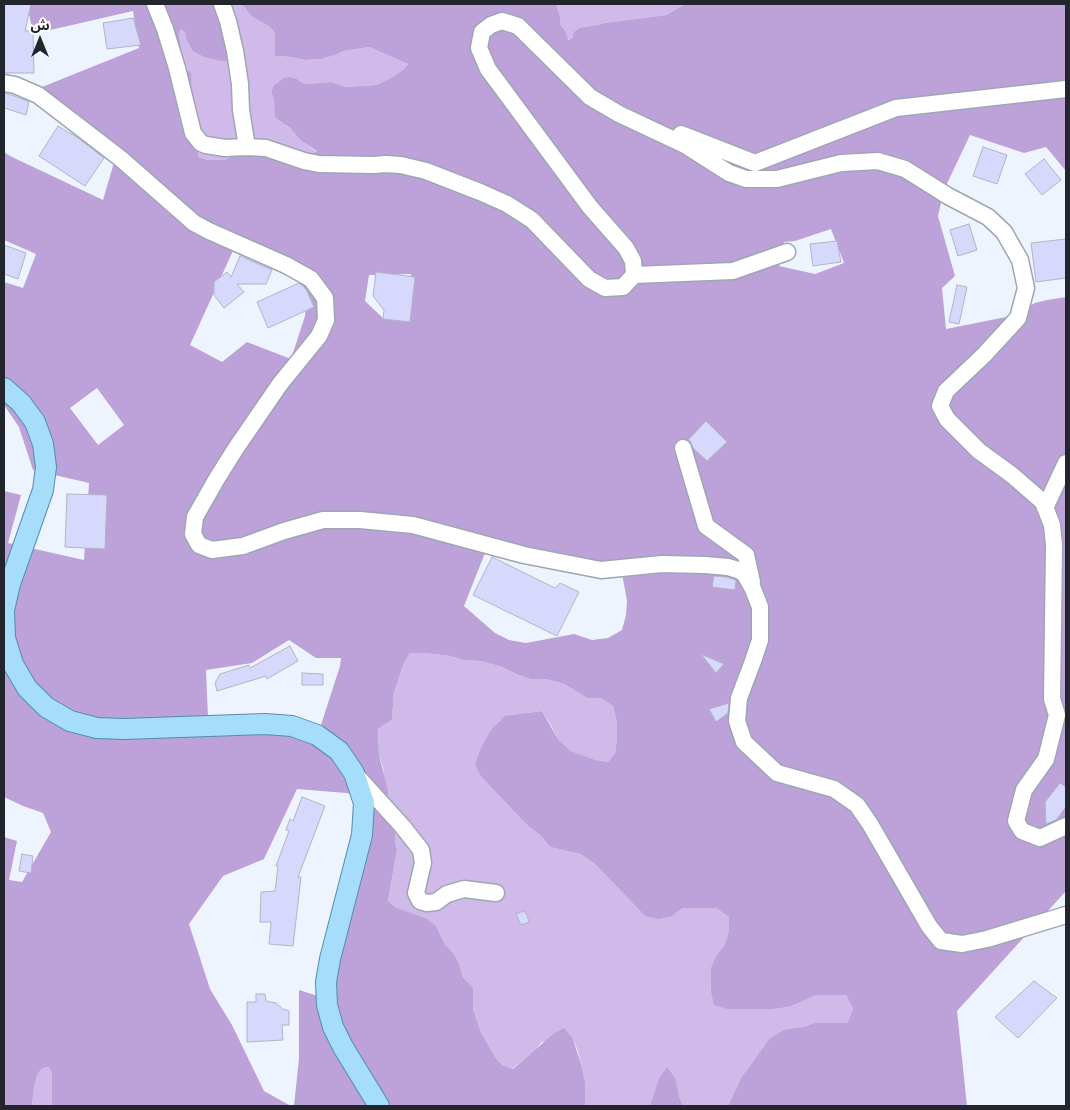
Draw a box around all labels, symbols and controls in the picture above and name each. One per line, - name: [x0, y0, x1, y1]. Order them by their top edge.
- north arrow: [15, 15, 65, 65]
- text: ش: [30, 16, 50, 34]

